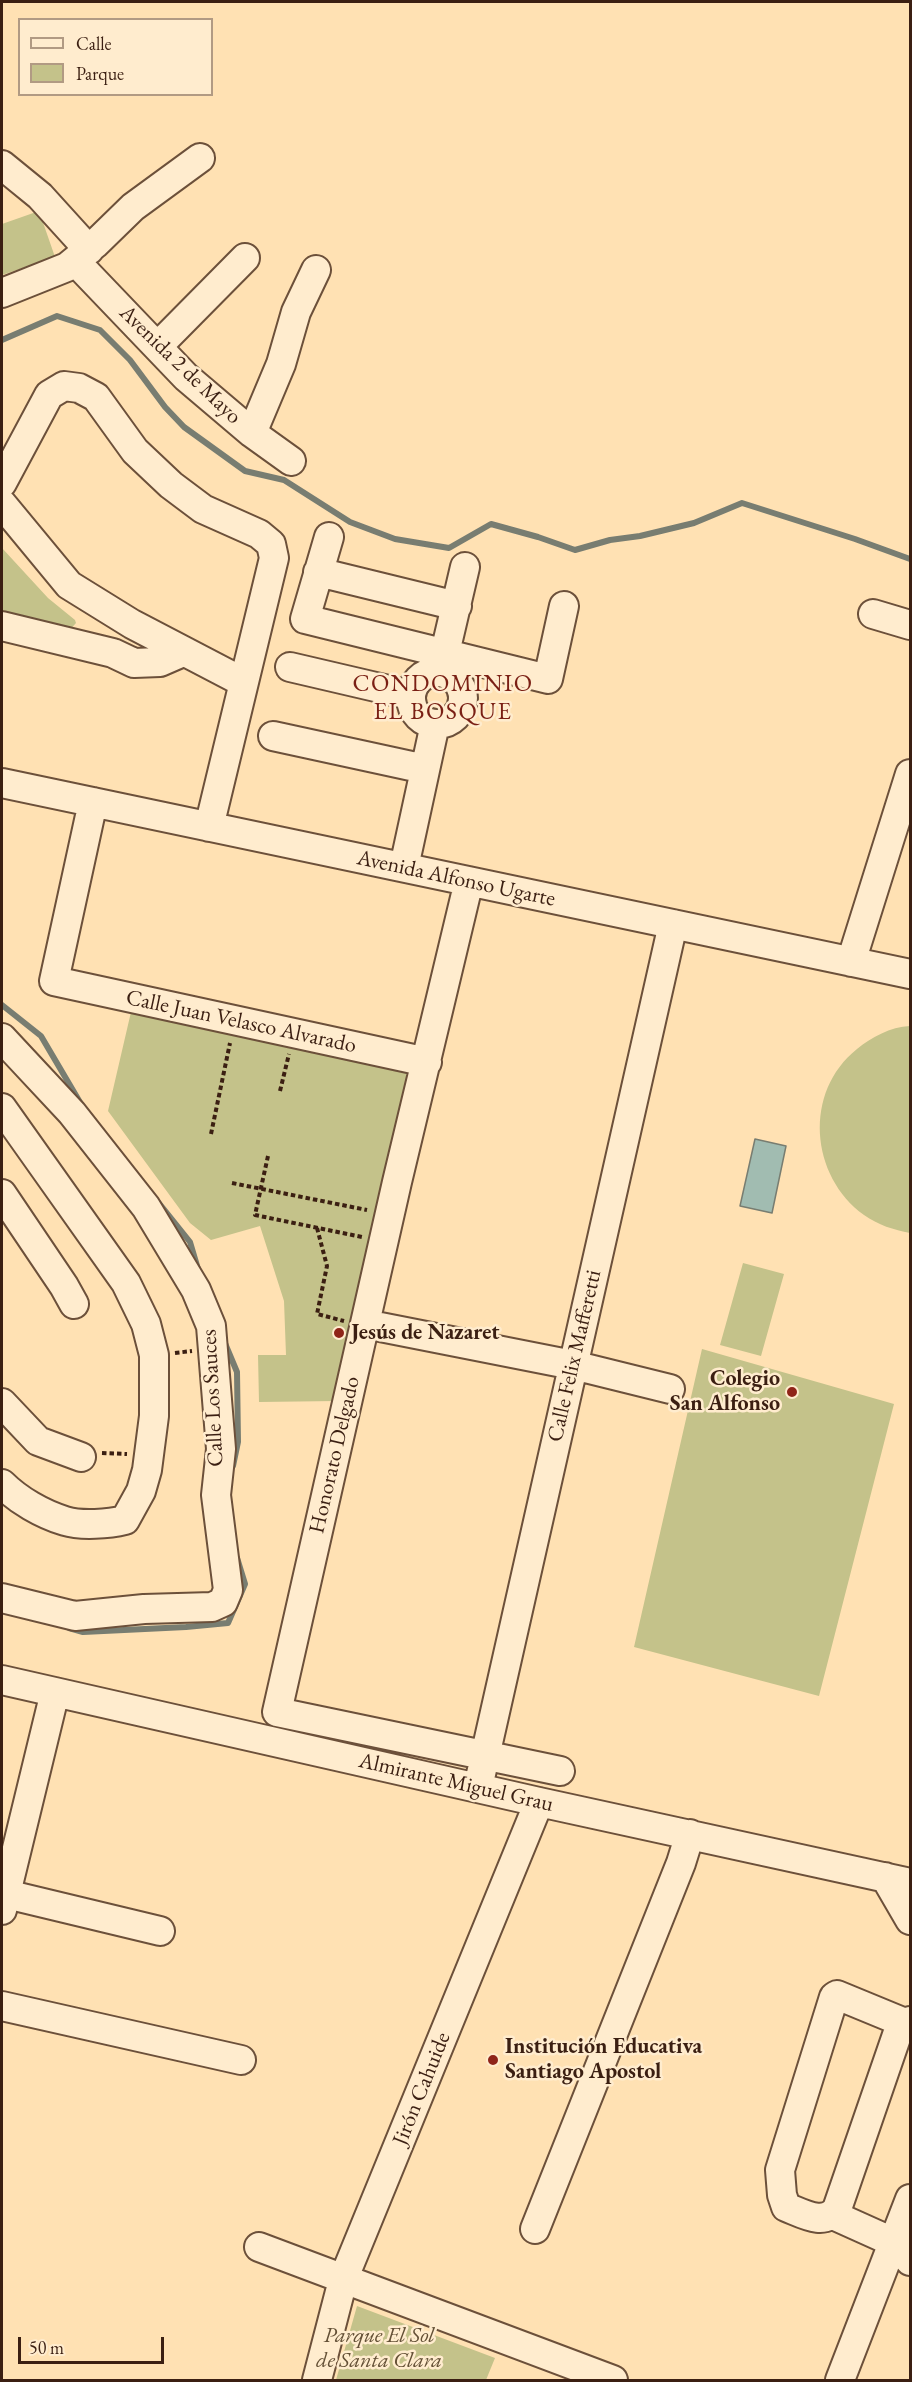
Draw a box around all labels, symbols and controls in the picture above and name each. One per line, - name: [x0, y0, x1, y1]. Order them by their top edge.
- legend: [18, 18, 213, 96]
- text: Calle: [76, 32, 112, 55]
- text: Parque: [76, 62, 124, 85]
- street label: Avenida 2 de Mayo: [113, 300, 247, 430]
- district label: CONDOMINIO EL BOSQUE: [352, 670, 534, 726]
- street label: Avenida Alfonso Ugarte: [354, 845, 558, 913]
- street label: Calle Juan Velasco Alvarado: [123, 985, 359, 1059]
- street label: Calle Felix Mafferetti: [542, 1267, 608, 1445]
- place label: Jesús de Nazaret: [351, 1320, 500, 1346]
- marker: Jesús de Nazaret: [332, 1326, 346, 1340]
- street label: Calle Los Sauces: [196, 1328, 230, 1468]
- place label: Colegio San Alfonso: [670, 1366, 780, 1418]
- street label: Honorato Delgado: [304, 1374, 366, 1536]
- marker: Colegio San Alfonso: [785, 1385, 799, 1399]
- street label: Almirante Miguel Grau: [356, 1748, 556, 1818]
- street label: Jirón Cahuide: [387, 2029, 457, 2149]
- place label: Institución Educativa Santiago Apostol: [505, 2034, 702, 2086]
- marker: Institución Educativa Santiago Apostol: [486, 2053, 500, 2067]
- park label: Parque El Sol de Santa Clara: [316, 2323, 442, 2374]
- scale bar: [21, 2325, 166, 2363]
- text: 50 m: [29, 2336, 64, 2359]

